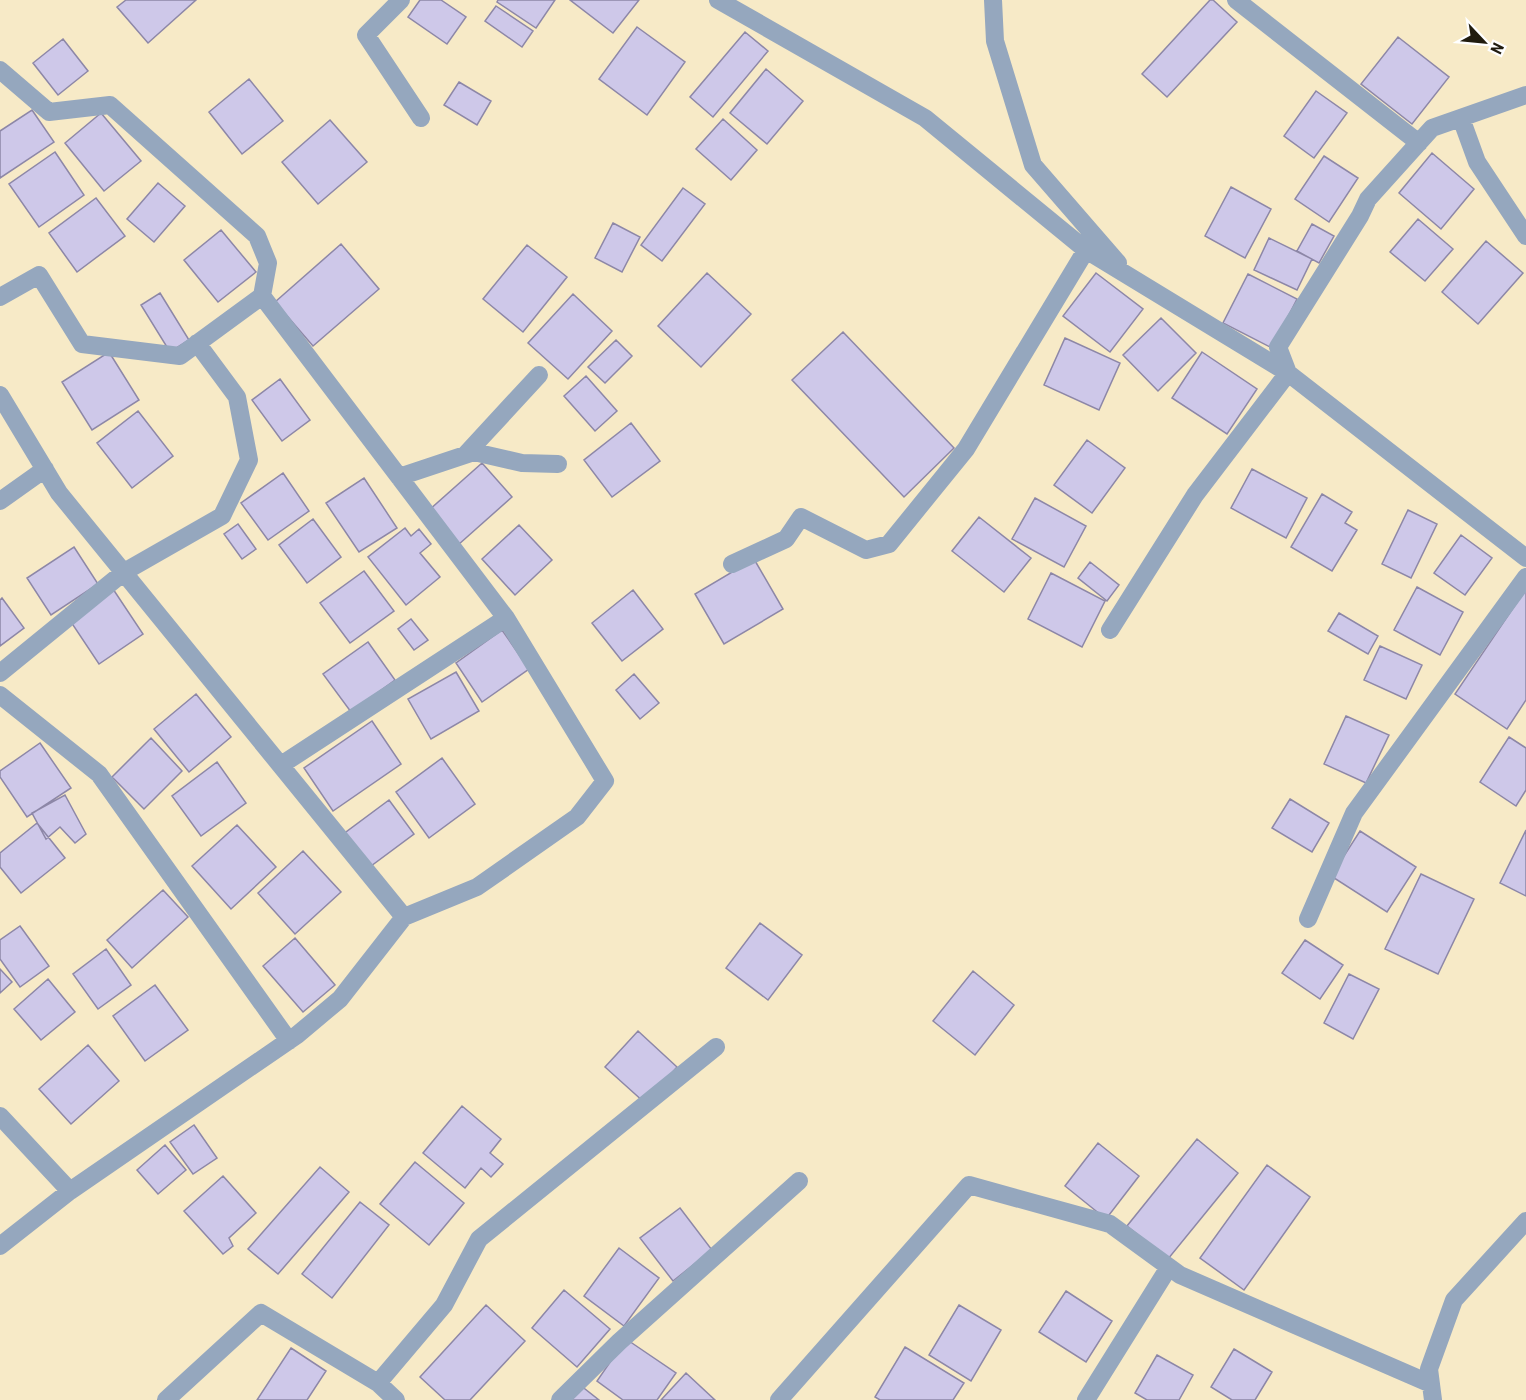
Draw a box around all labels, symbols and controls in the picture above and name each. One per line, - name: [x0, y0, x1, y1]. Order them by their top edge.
- north arrow: [1454, 12, 1514, 72]
- text: N: [1486, 40, 1508, 57]

